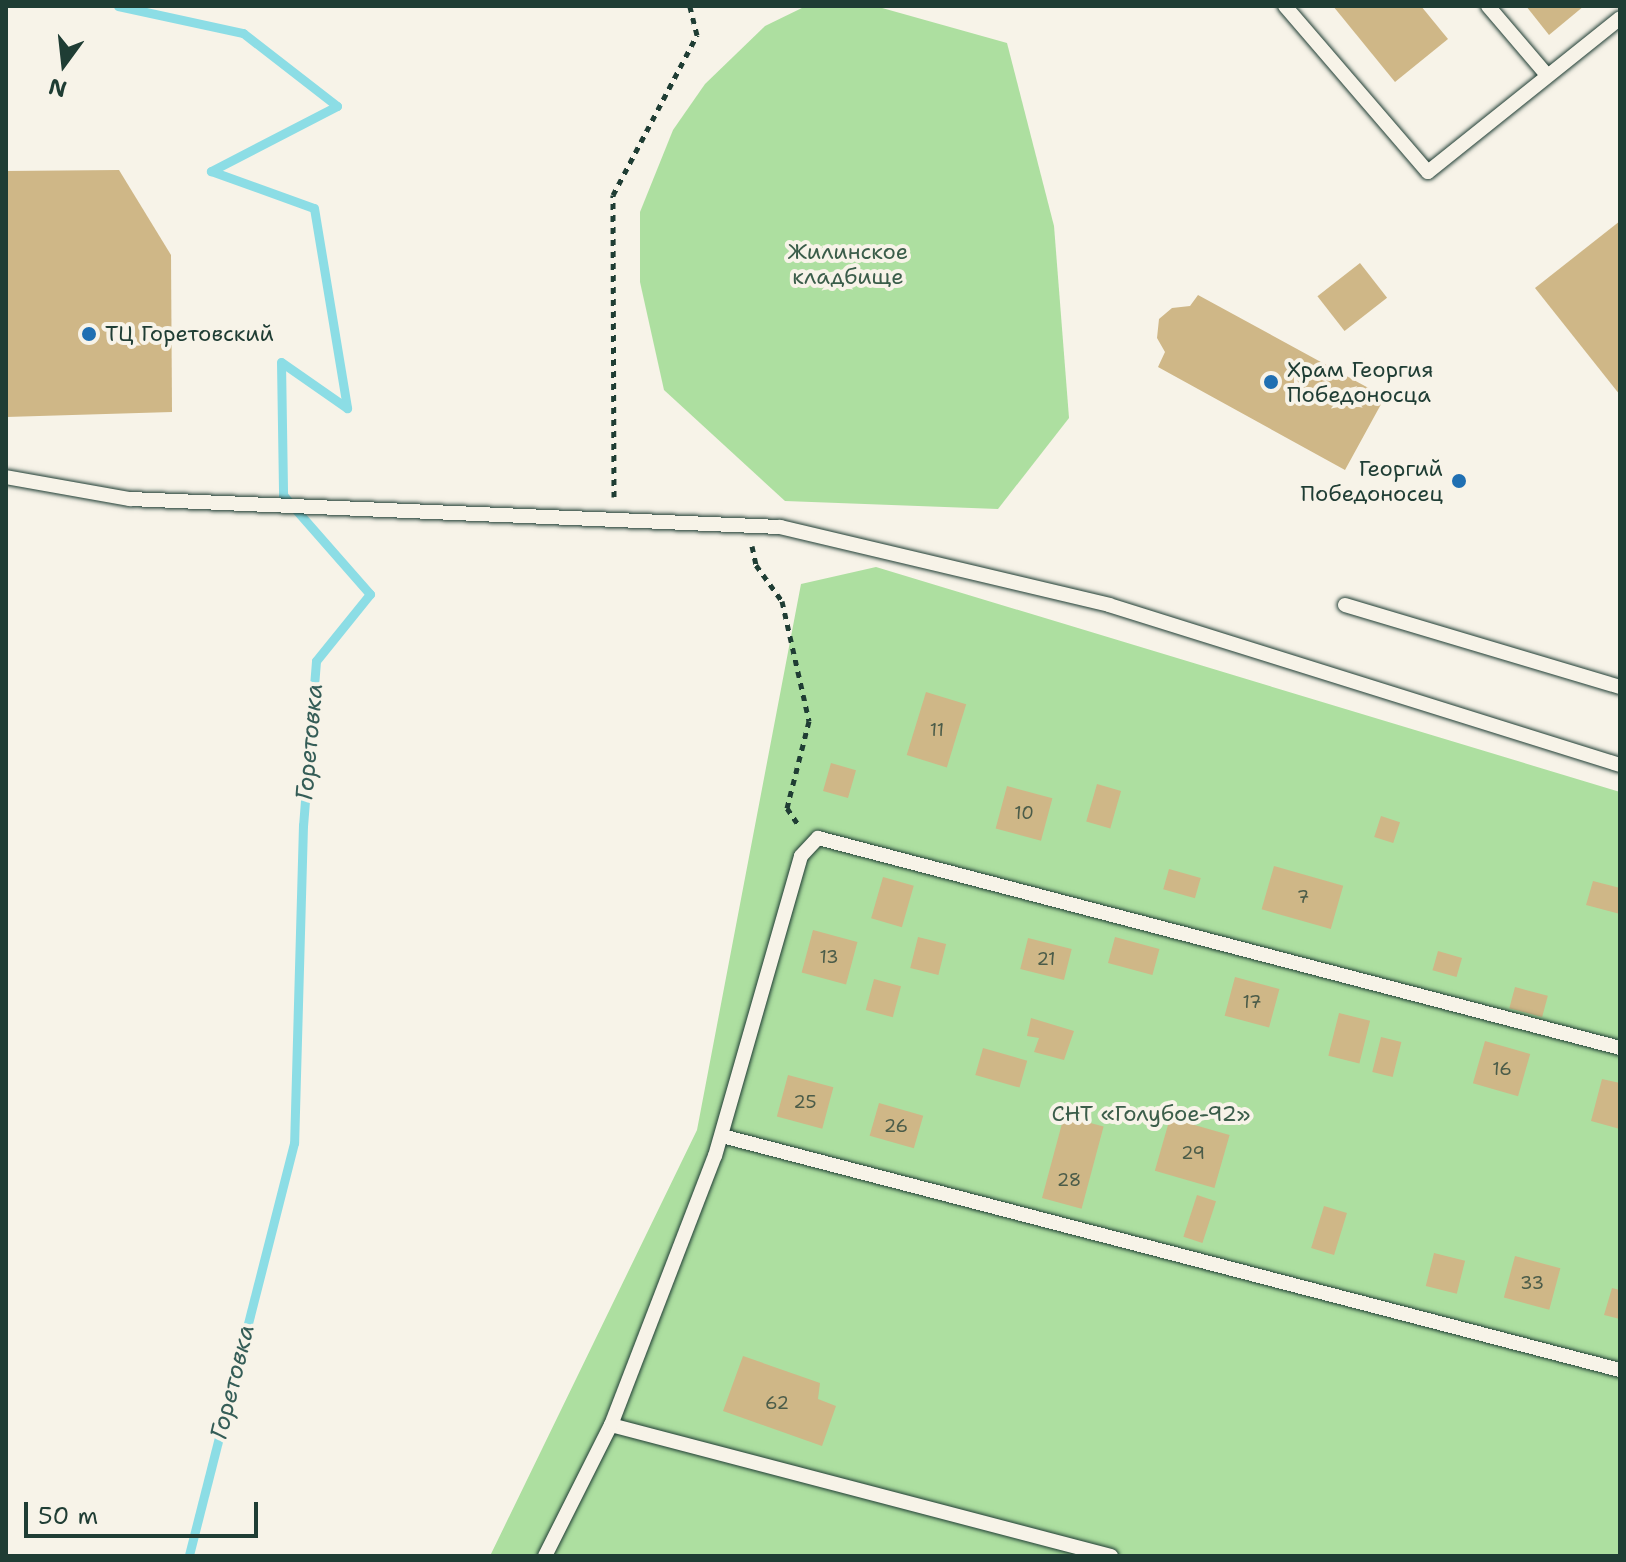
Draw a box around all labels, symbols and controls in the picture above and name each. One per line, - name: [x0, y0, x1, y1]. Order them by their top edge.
- north arrow: [24, 24, 104, 104]
- text: N: [45, 71, 70, 104]
- park label: Жилинское кладбище: [788, 238, 908, 290]
- place label: ТЦ Горетовский: [105, 321, 274, 347]
- marker: ТЦ Горетовский: [80, 325, 98, 343]
- place label: Храм Георгия Победоносца: [1287, 356, 1433, 408]
- marker: Храм Георгия Победоносца: [1262, 373, 1280, 391]
- place label: Георгий Победоносец: [1301, 455, 1443, 506]
- marker: Георгий Победоносец: [1450, 472, 1468, 490]
- water label: Горетовка: [291, 682, 329, 802]
- house number: 11: [930, 719, 944, 741]
- house number: 10: [1014, 802, 1034, 824]
- house number: 7: [1297, 886, 1309, 908]
- house number: 13: [819, 946, 839, 968]
- house number: 21: [1036, 948, 1056, 970]
- house number: 17: [1242, 991, 1262, 1013]
- house number: 16: [1492, 1058, 1512, 1080]
- house number: 25: [793, 1091, 817, 1113]
- park label: СНТ «Голубое-92»: [1052, 1101, 1250, 1127]
- house number: 26: [884, 1115, 908, 1137]
- house number: 29: [1181, 1142, 1205, 1164]
- house number: 28: [1057, 1169, 1081, 1191]
- house number: 33: [1520, 1272, 1544, 1294]
- water label: Горетовка: [205, 1322, 261, 1442]
- house number: 62: [765, 1392, 789, 1414]
- scale bar: [28, 1486, 262, 1536]
- text: 50 m: [38, 1500, 98, 1532]

